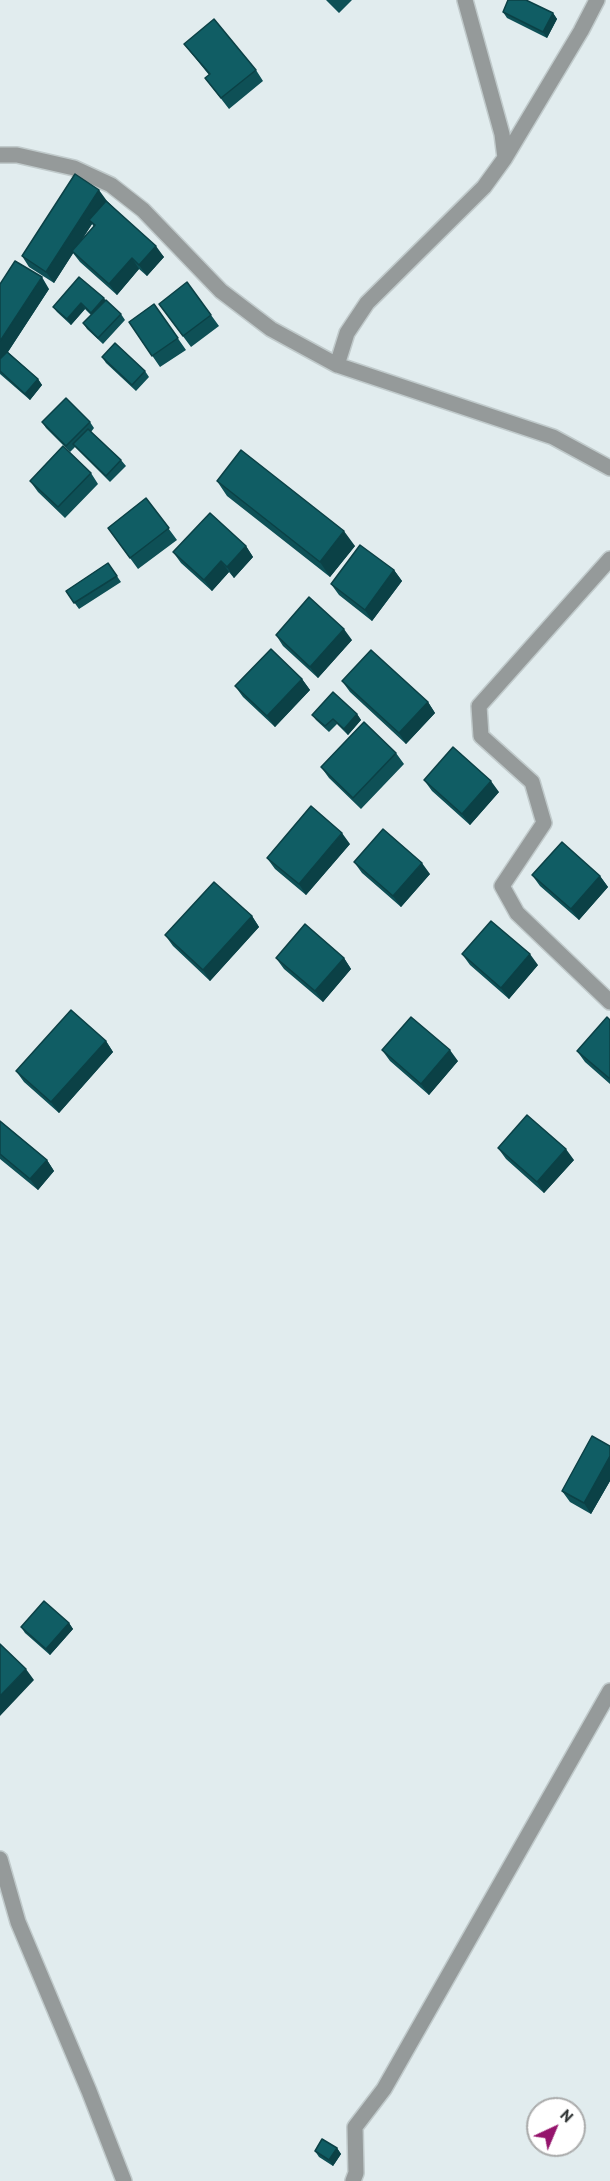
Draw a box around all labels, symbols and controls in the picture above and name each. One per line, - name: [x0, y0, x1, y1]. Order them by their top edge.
- north arrow: [526, 2097, 586, 2157]
- text: N: [556, 2105, 578, 2126]

